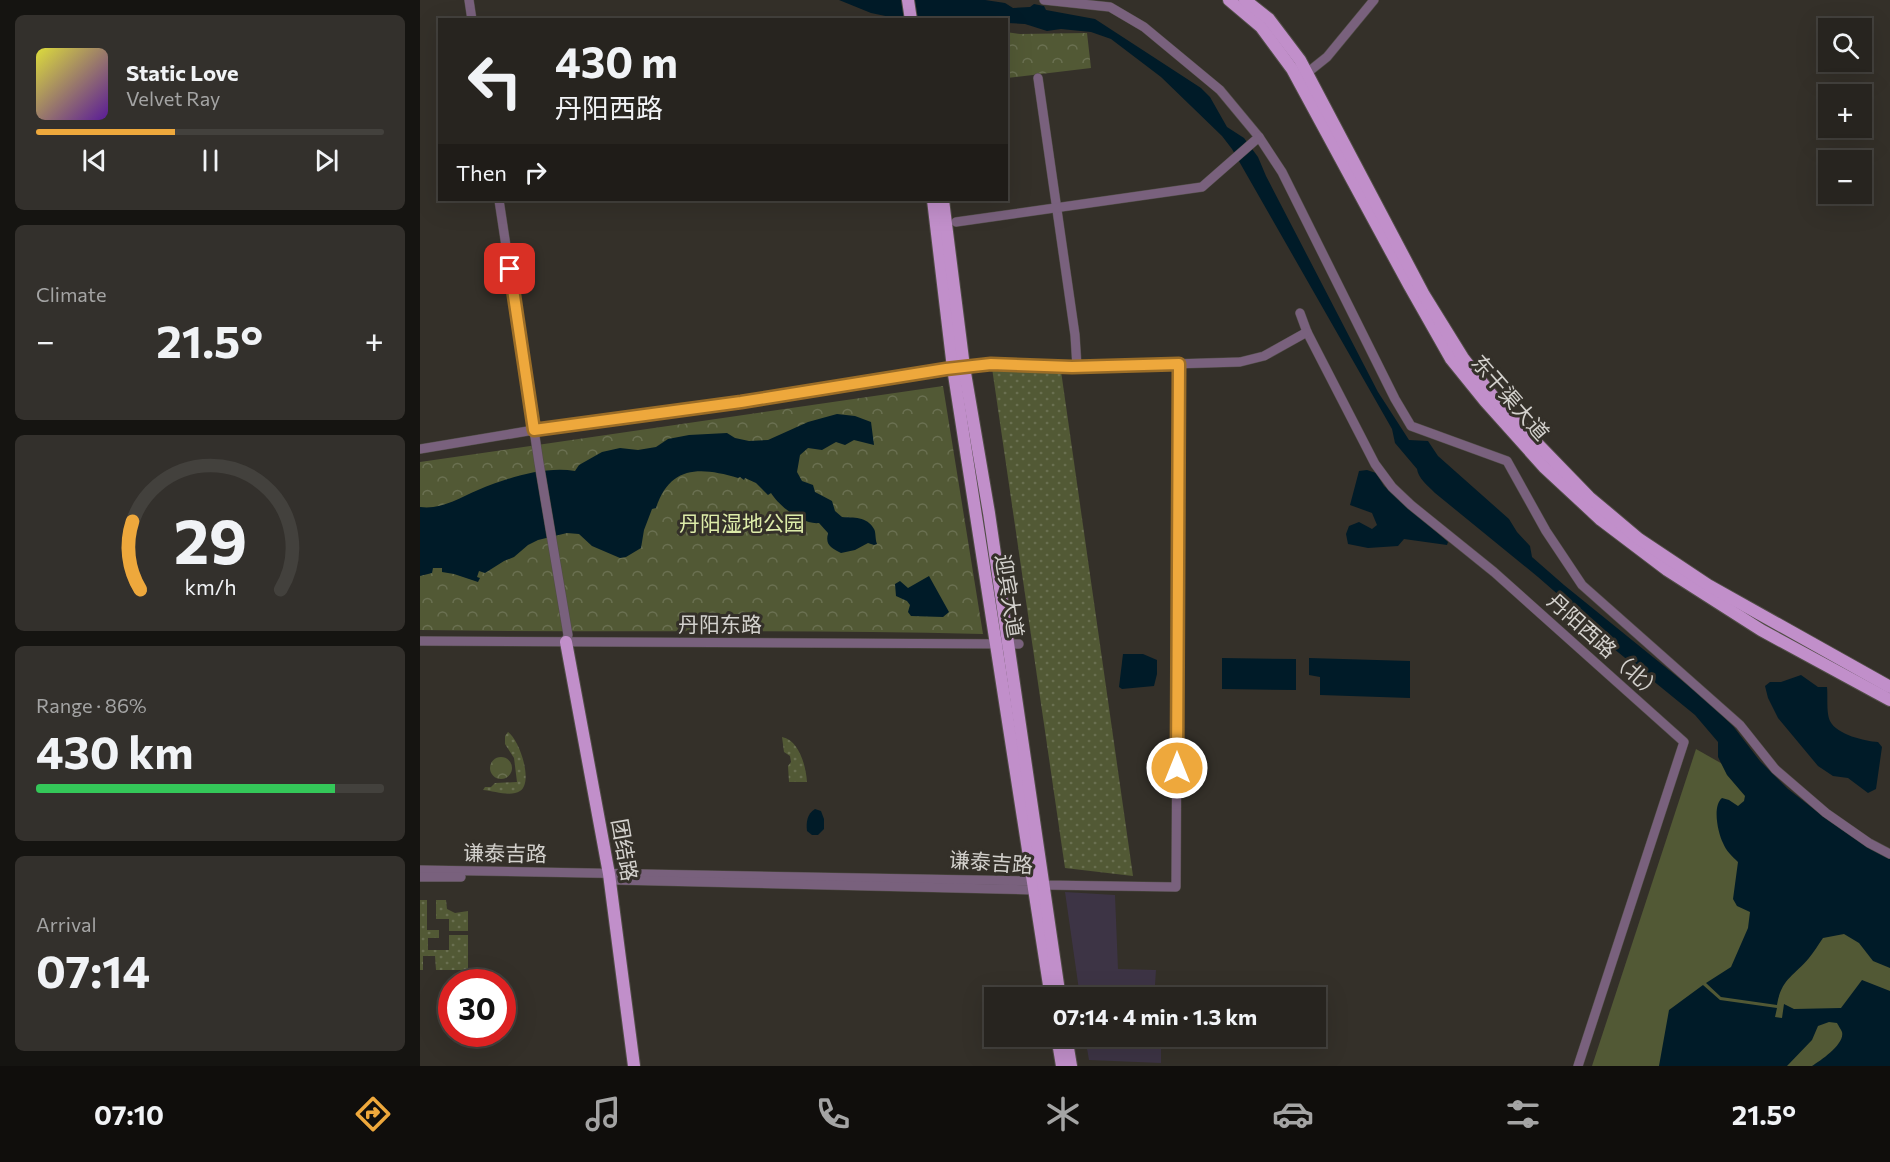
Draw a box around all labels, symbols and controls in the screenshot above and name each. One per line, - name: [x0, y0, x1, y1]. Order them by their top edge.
- map controls: [1818, 18, 1872, 204]
- button: search: [1818, 18, 1872, 72]
- text: 430 m: [555, 35, 678, 87]
- icon: left: [456, 42, 534, 120]
- text: Static Love: [126, 59, 239, 86]
- button: +: [1818, 84, 1872, 138]
- text: Velvet Ray: [126, 86, 220, 110]
- text: 丹阳西路: [555, 91, 663, 124]
- icon: previous: [78, 144, 111, 177]
- icon: pause: [194, 144, 227, 177]
- icon: next: [310, 144, 343, 177]
- button: −: [1818, 150, 1872, 204]
- icon: right: [519, 156, 552, 189]
- text: Then: [456, 159, 507, 186]
- pin: [484, 243, 535, 294]
- icon: arrive: [493, 252, 526, 285]
- text: Climate: [36, 282, 106, 306]
- text: 21.5°: [156, 312, 263, 367]
- text: −: [36, 319, 55, 360]
- text: +: [365, 319, 384, 360]
- street label: 东干渠大道: [1467, 349, 1555, 445]
- text: 29: [173, 501, 247, 577]
- park label: 丹阳湿地公园: [679, 510, 805, 535]
- street label: 迎宾大道: [992, 552, 1029, 639]
- text: km/h: [184, 573, 236, 599]
- street label: 丹阳西路（北）: [1543, 587, 1669, 704]
- street label: 丹阳东路: [678, 611, 762, 636]
- text: Range · 86%: [36, 693, 147, 717]
- text: 430 km: [36, 723, 193, 778]
- position arrow: [1145, 736, 1209, 800]
- street label: 团结路: [608, 817, 643, 883]
- street label: 谦泰吉路: [463, 839, 547, 866]
- street label: 谦泰吉路: [948, 846, 1034, 877]
- text: Arrival: [36, 912, 97, 936]
- text: 07:14: [36, 942, 150, 997]
- speed limit sign: 30: [438, 969, 516, 1047]
- text: 07:14 · 4 min · 1.3 km: [1053, 1003, 1257, 1030]
- icon: directions: [352, 1093, 394, 1135]
- icon: music: [582, 1093, 624, 1135]
- icon: phone: [812, 1093, 854, 1135]
- icon: climate: [1042, 1093, 1084, 1135]
- icon: car: [1272, 1093, 1314, 1135]
- icon: filters: [1502, 1093, 1544, 1135]
- text: 07:10: [94, 1098, 164, 1131]
- text: 21.5°: [1732, 1098, 1796, 1131]

